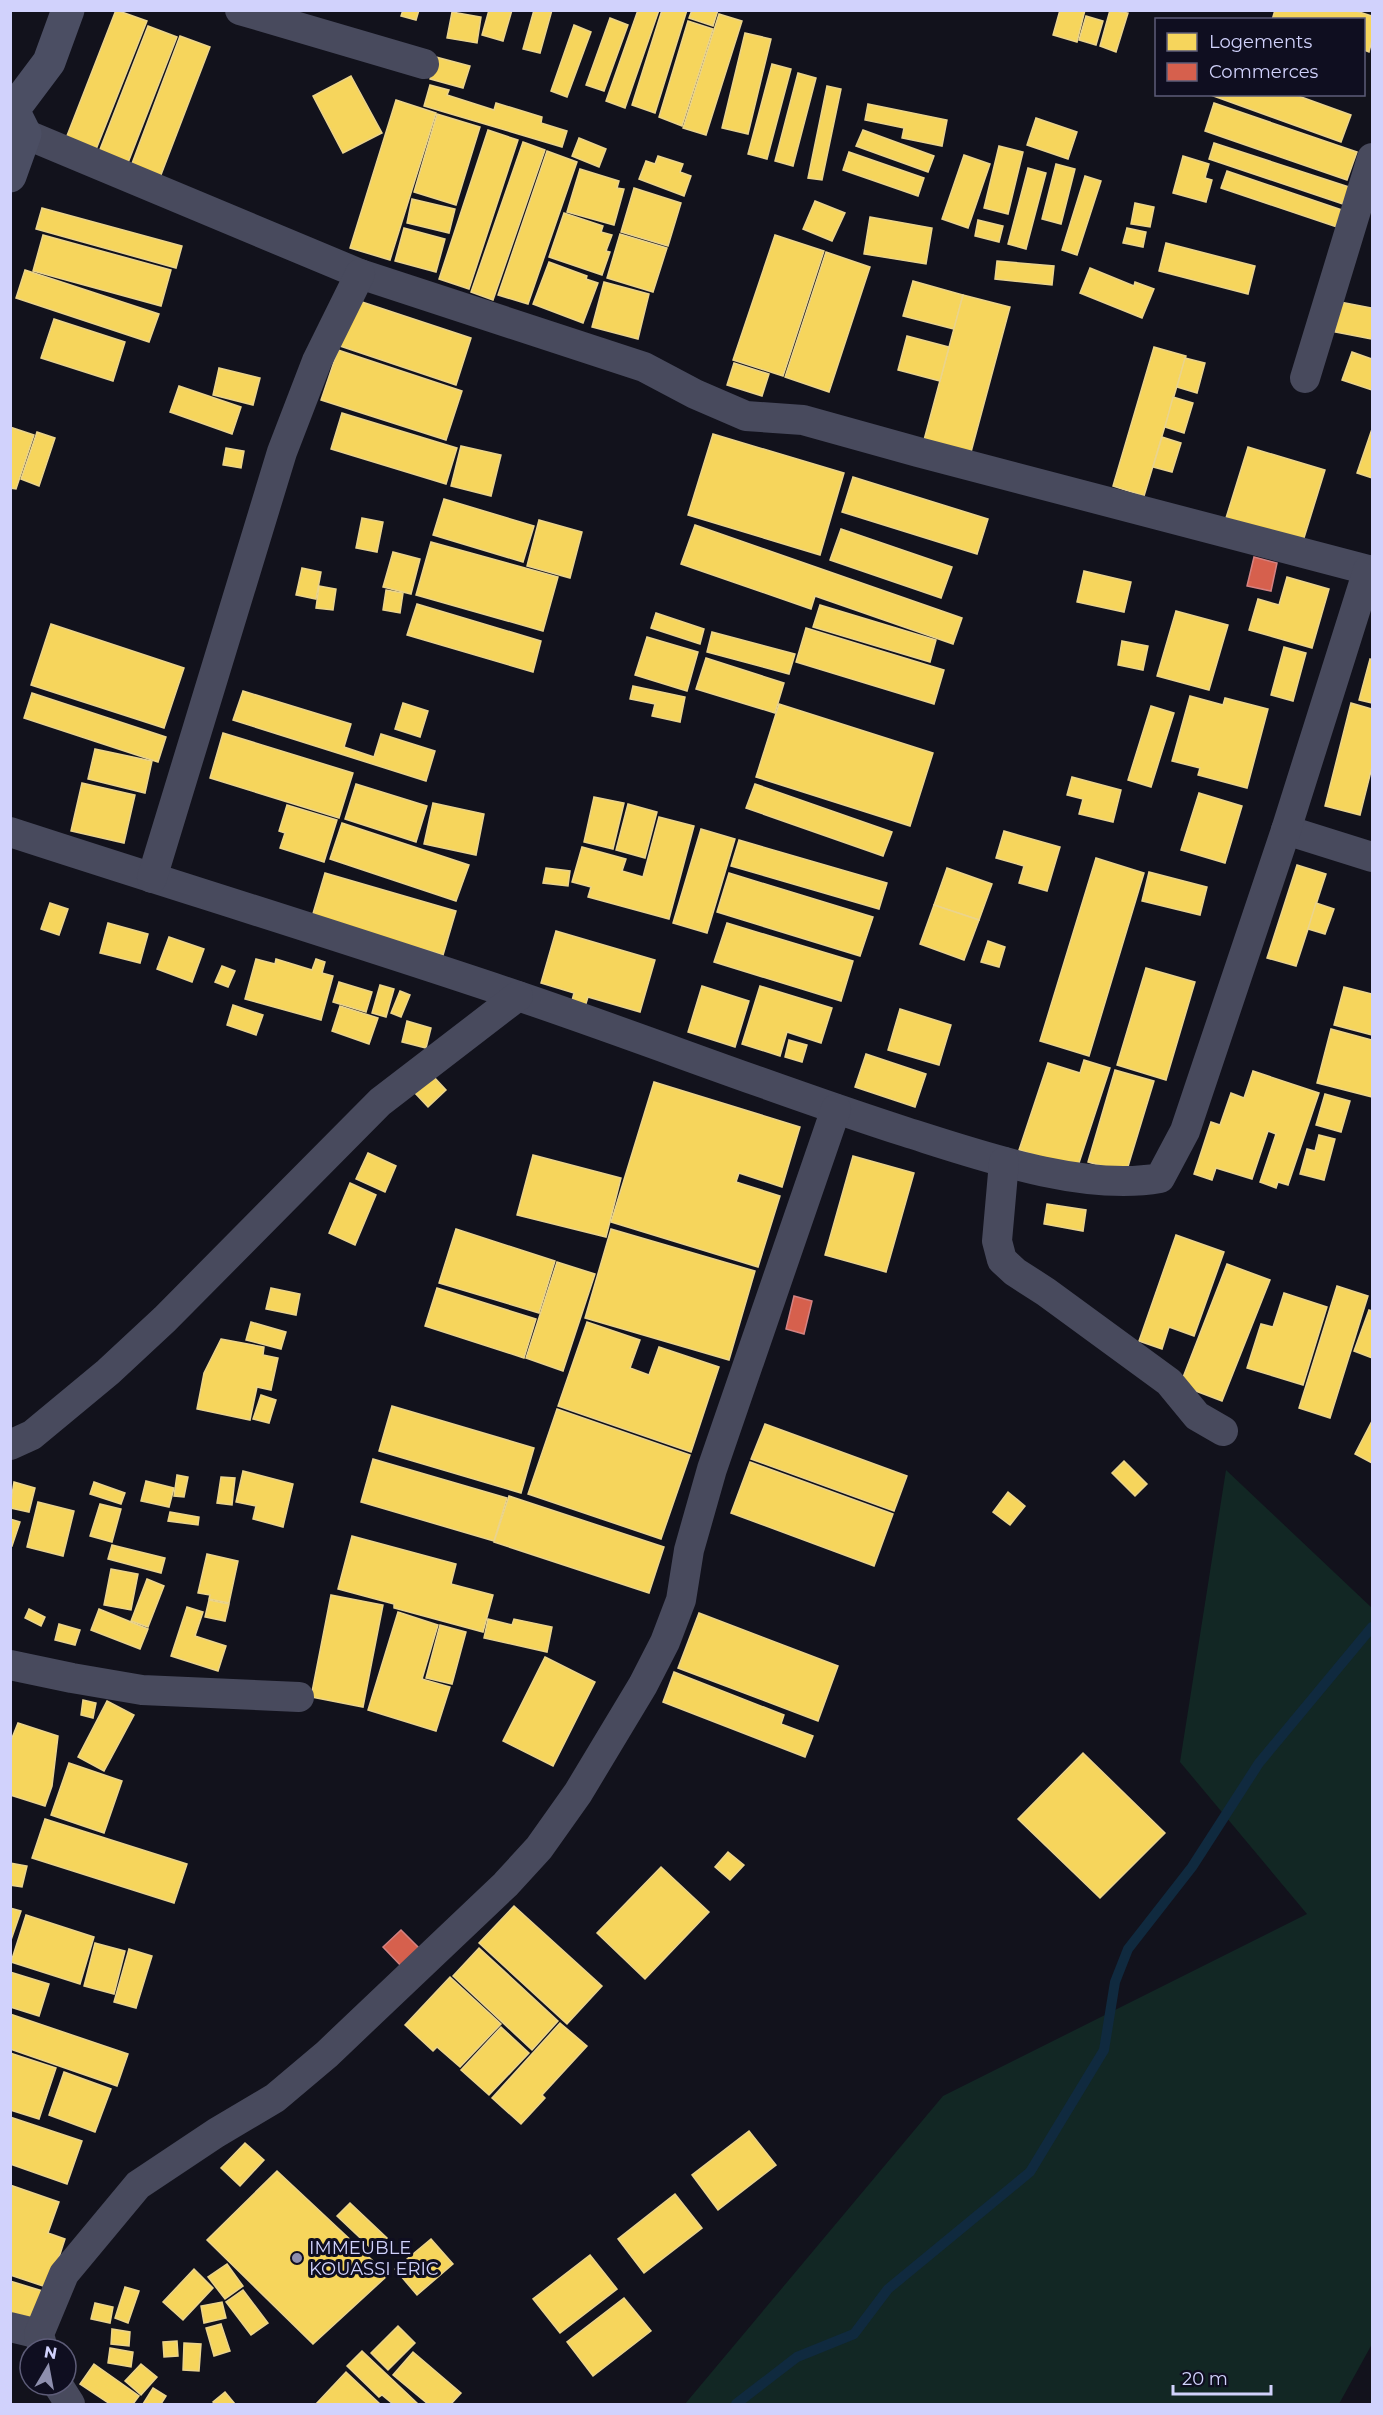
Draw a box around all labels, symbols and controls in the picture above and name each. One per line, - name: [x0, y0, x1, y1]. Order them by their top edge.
- legend: [1155, 18, 1365, 96]
- text: Logements: [1209, 31, 1312, 53]
- text: Commerces: [1209, 61, 1319, 83]
- place label: IMMEUBLE KOUASSI ERIC: [309, 2237, 439, 2280]
- marker: IMMEUBLE KOUASSI ERIC: [290, 2251, 304, 2265]
- north arrow: [18, 2337, 78, 2397]
- text: N: [42, 2342, 59, 2363]
- scale bar: [1173, 2358, 1270, 2396]
- text: 20 m: [1182, 2368, 1228, 2390]

